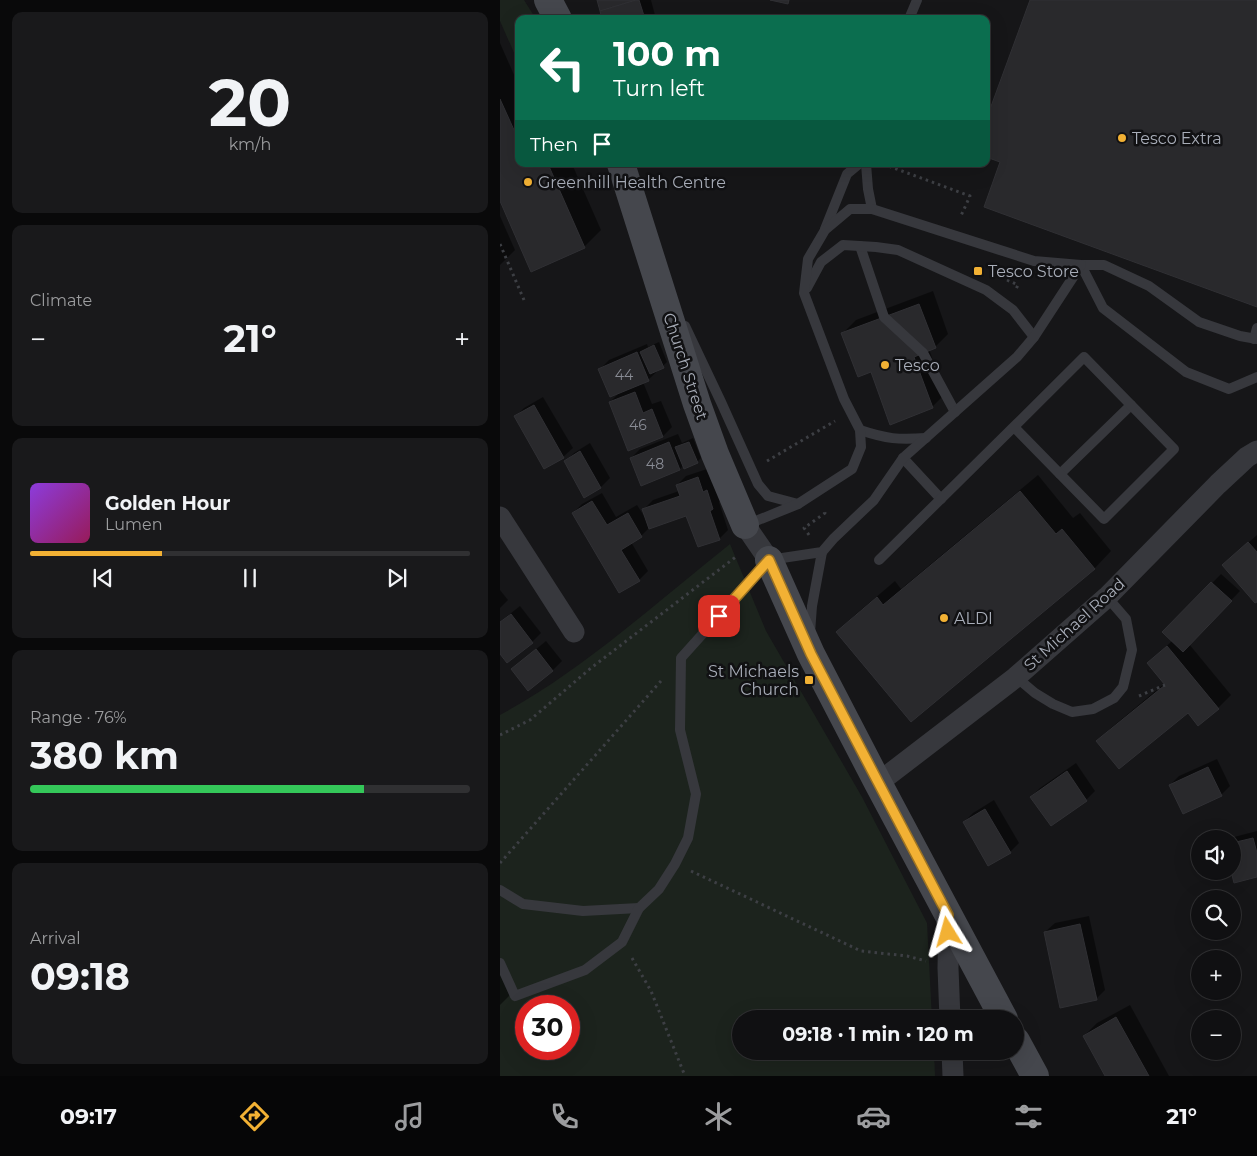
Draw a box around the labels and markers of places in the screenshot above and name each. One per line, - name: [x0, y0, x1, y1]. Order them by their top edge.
- place label: Tesco Extra: [1132, 129, 1222, 148]
- marker: Tesco Extra: [1116, 132, 1128, 144]
- place label: Greenhill Health Centre: [538, 173, 726, 192]
- marker: Greenhill Health Centre: [522, 176, 534, 188]
- place label: Tesco Store: [988, 262, 1079, 281]
- marker: Tesco Store: [972, 265, 984, 277]
- place label: Tesco: [895, 356, 940, 375]
- marker: Tesco: [879, 359, 891, 371]
- pin: [698, 595, 740, 637]
- place label: ALDI: [954, 609, 993, 628]
- marker: ALDI: [938, 612, 950, 624]
- place label: St Michaels Church: [708, 662, 799, 699]
- marker: St Michaels Church: [803, 674, 815, 686]

